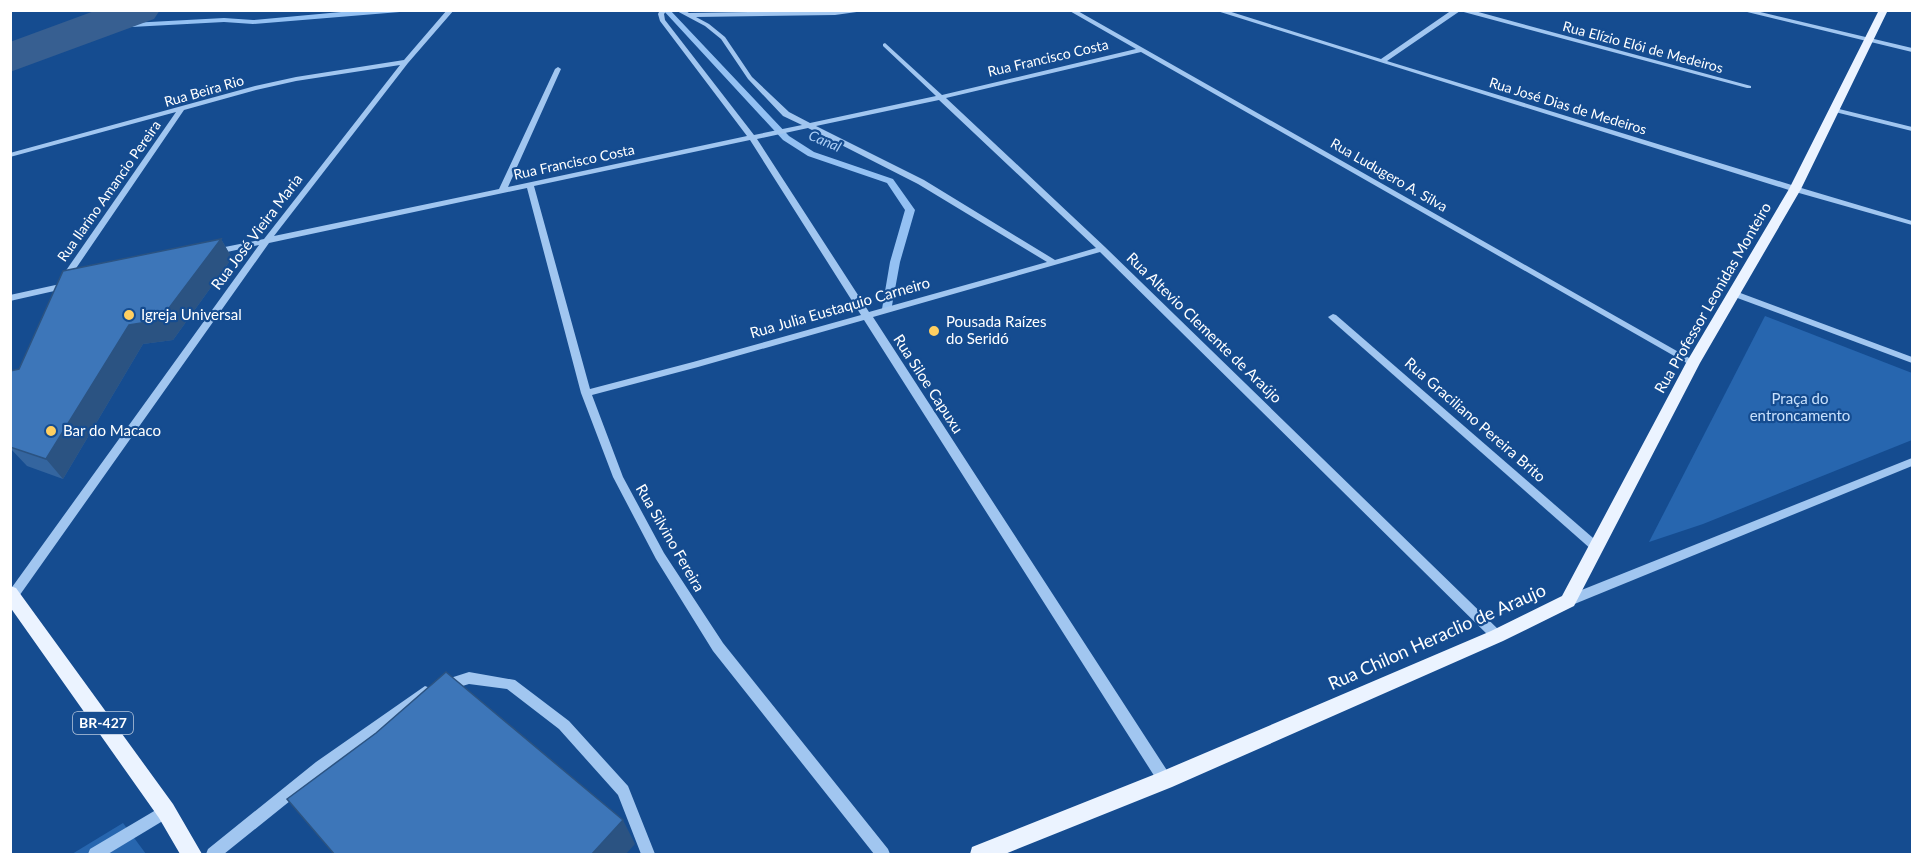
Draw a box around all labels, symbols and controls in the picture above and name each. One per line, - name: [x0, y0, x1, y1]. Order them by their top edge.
- street label: Rua Elízio Elói de Medeiros: [1561, 17, 1725, 76]
- street label: Rua Francisco Costa: [986, 35, 1110, 80]
- street label: Rua Beira Rio: [162, 71, 246, 110]
- street label: Rua José Dias de Medeiros: [1487, 73, 1649, 138]
- street label: Rua Ilarino Amancio Pereira: [53, 117, 164, 265]
- water label: Canal: [806, 126, 844, 155]
- street label: Rua Ludugero A. Silva: [1328, 134, 1451, 215]
- street label: Rua Francisco Costa: [512, 140, 636, 183]
- street label: Rua José Vieira Maria: [207, 170, 306, 293]
- street label: Rua Professor Leonidas Monteiro: [1650, 199, 1774, 396]
- street label: Rua Altevio Clemente de Araújo: [1123, 248, 1286, 406]
- street label: Rua Julia Eustaquio Carneiro: [748, 273, 932, 341]
- place label: Igreja Universal: [141, 305, 242, 323]
- marker: Igreja Universal: [122, 308, 136, 322]
- place label: Pousada Raízes do Seridó: [946, 312, 1047, 347]
- marker: Pousada Raízes do Seridó: [927, 324, 941, 338]
- street label: Rua Siloe Capuxu: [890, 331, 968, 436]
- street label: Rua Graciliano Pereira Brito: [1402, 353, 1550, 485]
- park label: Praça do entroncamento: [1750, 389, 1850, 424]
- place label: Bar do Macaco: [63, 421, 161, 439]
- marker: Bar do Macaco: [44, 424, 58, 438]
- street label: Rua Silvino Fereira: [633, 481, 709, 594]
- street label: Rua Chilon Heraclio de Araujo: [1324, 578, 1549, 694]
- road number: BR-427: [73, 712, 133, 734]

